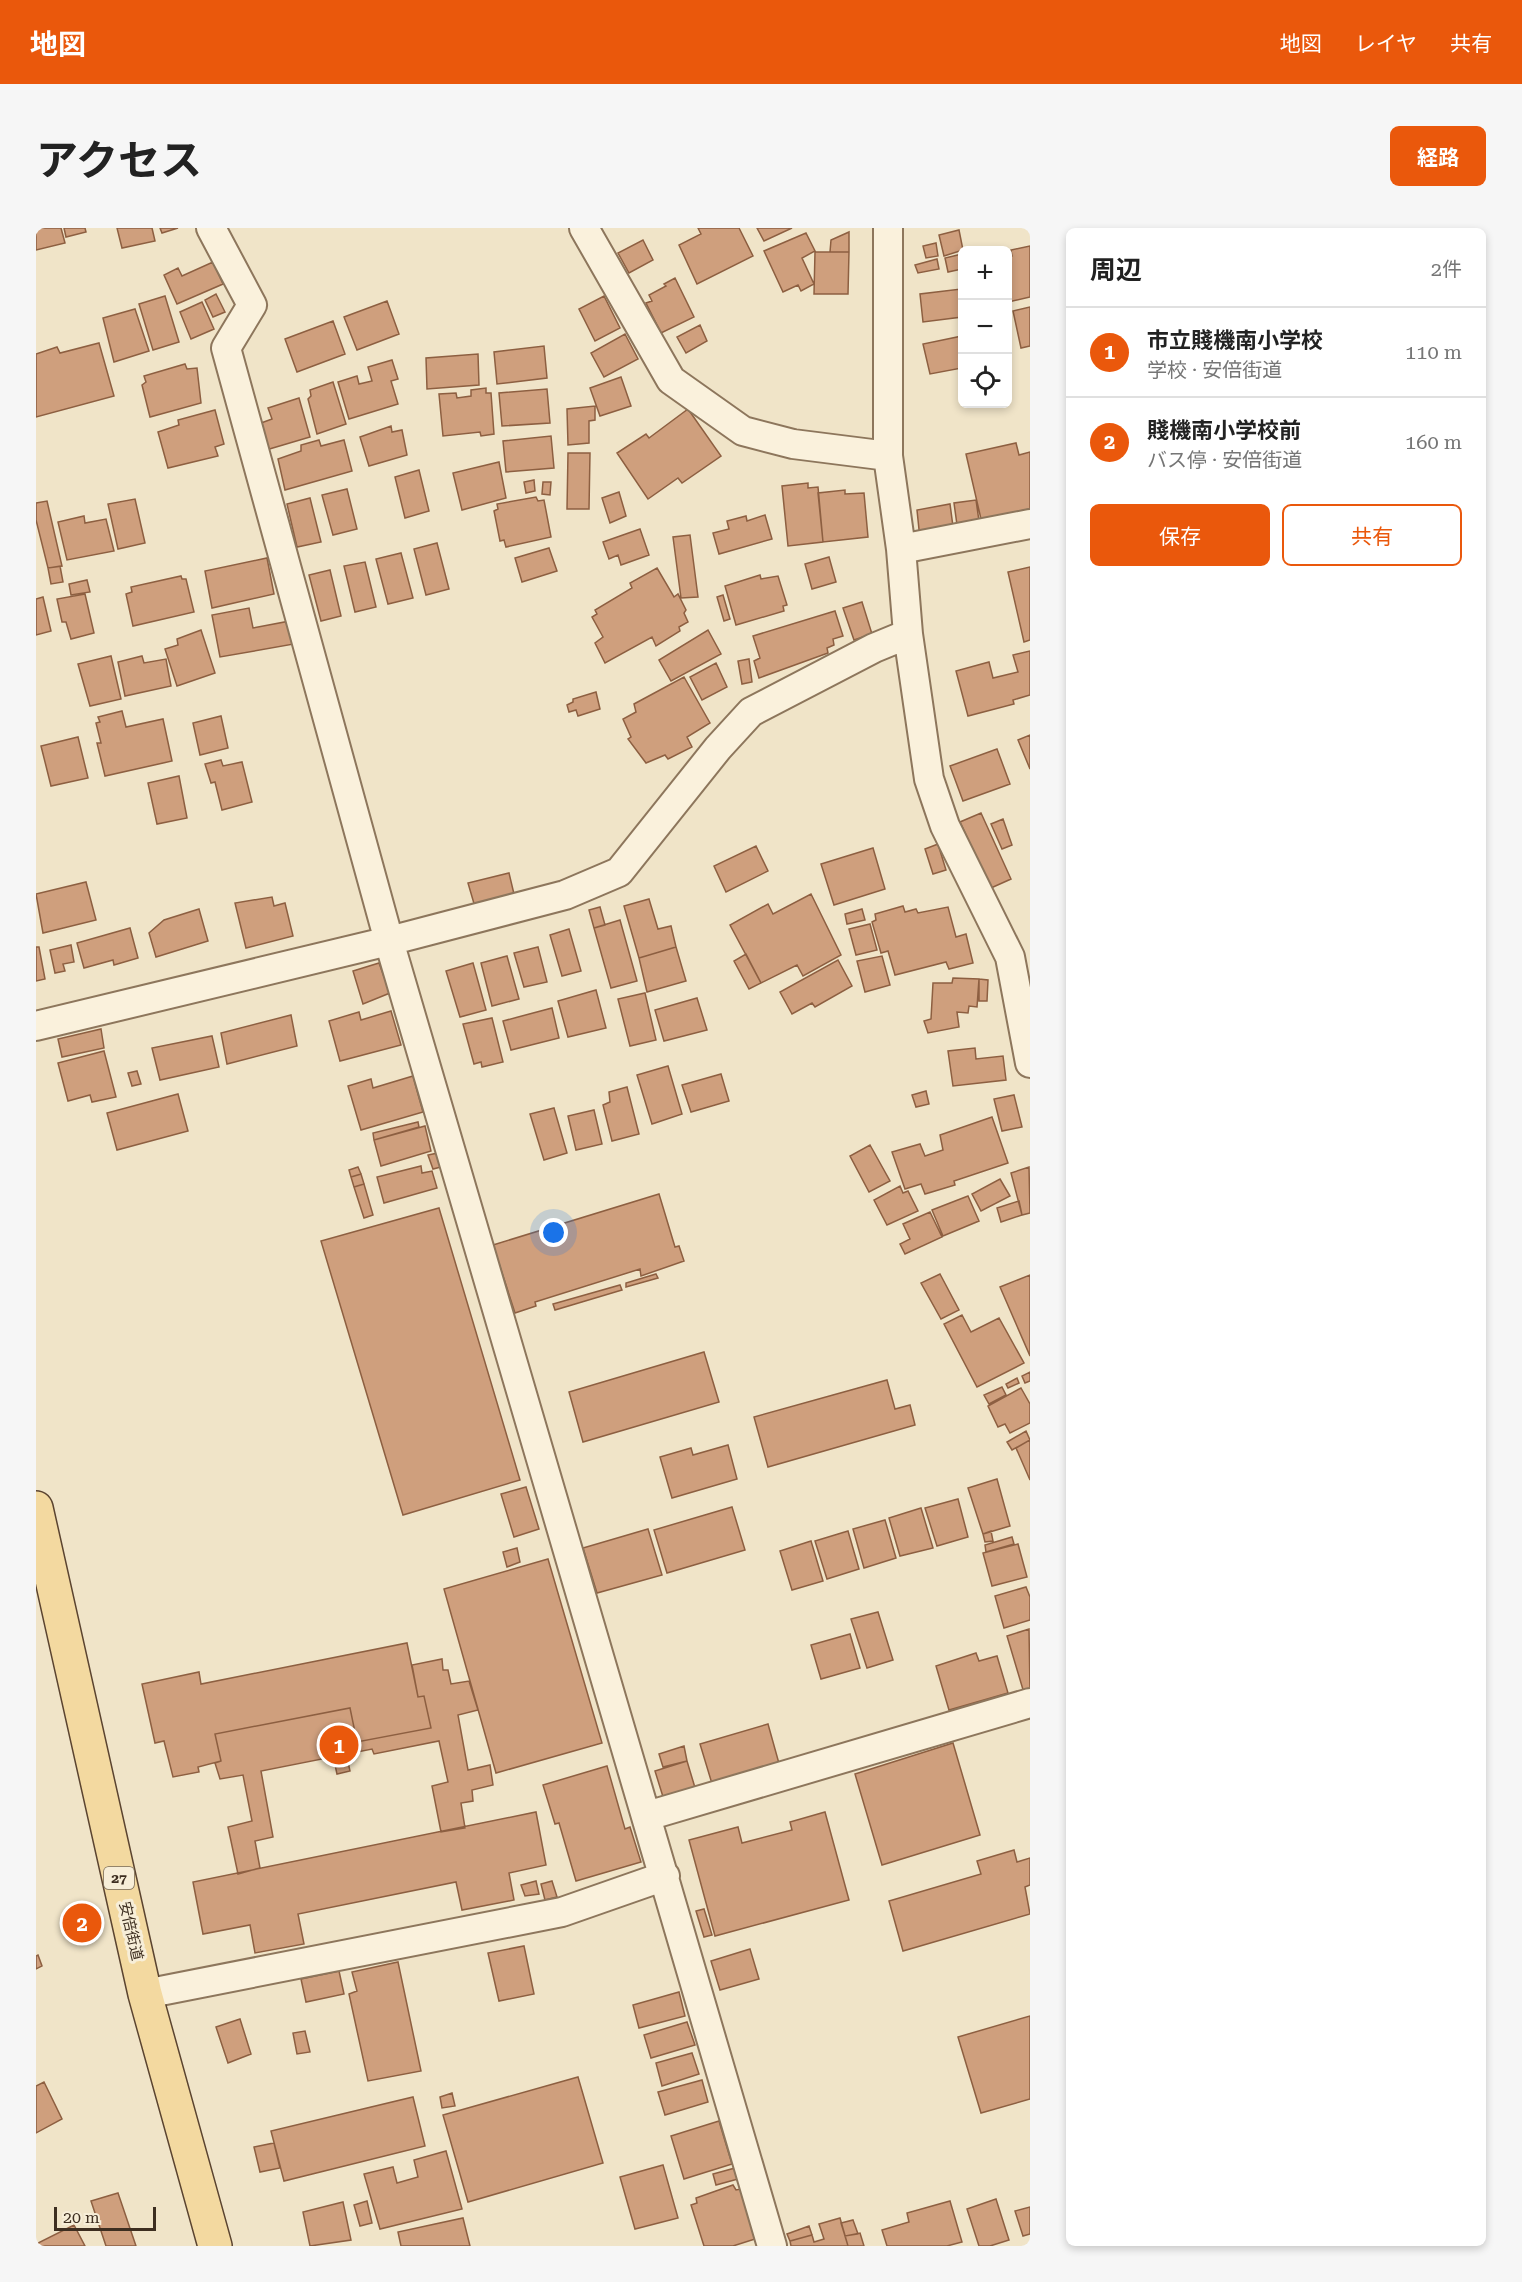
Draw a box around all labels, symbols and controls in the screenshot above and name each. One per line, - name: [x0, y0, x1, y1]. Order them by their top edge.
- text: 地図: [30, 28, 86, 61]
- text: 地図: [1280, 32, 1322, 56]
- text: レイヤ: [1355, 32, 1417, 56]
- text: 共有: [1450, 32, 1492, 56]
- button: 経路: [1390, 126, 1486, 186]
- text: アクセス: [36, 136, 202, 185]
- map controls: [958, 246, 1012, 408]
- button: +: [958, 246, 1012, 300]
- text: 周辺: [1090, 255, 1142, 285]
- text: 2件: [1431, 257, 1462, 281]
- button: −: [958, 300, 1012, 354]
- text: 市立賤機南小学校: [1147, 328, 1323, 353]
- text: 1: [1104, 340, 1115, 364]
- text: 110 m: [1405, 340, 1462, 364]
- button: locate: [958, 354, 1012, 408]
- text: 学校 · 安倍街道: [1147, 358, 1282, 382]
- text: 賤機南小学校前: [1147, 418, 1301, 443]
- text: 2: [1104, 430, 1115, 454]
- text: 160 m: [1405, 430, 1462, 454]
- text: バス停 · 安倍街道: [1147, 448, 1302, 472]
- button: 保存: [1090, 504, 1270, 566]
- button: 共有: [1282, 504, 1462, 566]
- your location: [539, 1218, 568, 1247]
- pin: 1: [320, 1722, 358, 1768]
- road number: 27: [104, 1867, 134, 1889]
- pin: 2: [62, 1900, 102, 1946]
- street label: 安倍街道: [115, 1900, 147, 1962]
- scale bar: [54, 2204, 156, 2232]
- text: 20 m: [63, 2208, 100, 2227]

